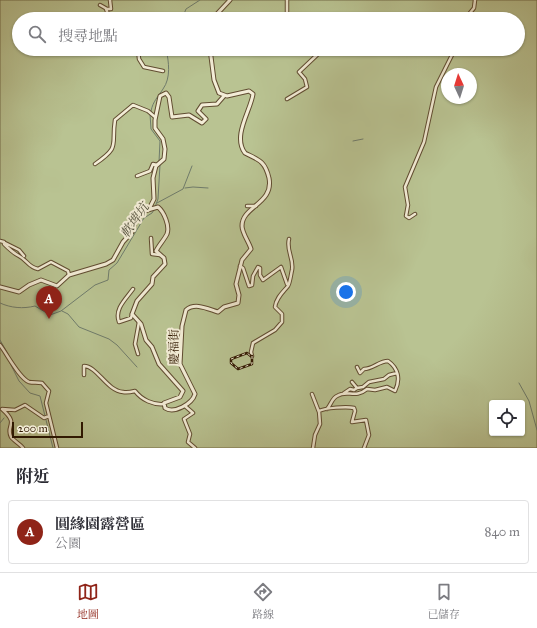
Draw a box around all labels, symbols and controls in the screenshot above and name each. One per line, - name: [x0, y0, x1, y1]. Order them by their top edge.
- search box: [12, 12, 525, 56]
- icon: search: [26, 23, 48, 45]
- text: 搜尋地點: [58, 27, 118, 45]
- north arrow: [441, 68, 477, 104]
- water label: 軟埤坑: [117, 198, 154, 241]
- your location: [336, 282, 356, 302]
- pin: A: [36, 286, 62, 319]
- street label: 慶福街: [167, 328, 181, 365]
- map controls: [489, 400, 525, 436]
- button: locate: [489, 400, 525, 436]
- scale bar: [12, 420, 83, 439]
- text: 200 m: [18, 422, 48, 435]
- text: 附近: [16, 466, 50, 487]
- text: 圓緣園露營區: [55, 515, 145, 533]
- text: A: [26, 524, 34, 540]
- text: 840 m: [485, 524, 520, 540]
- text: 公園: [55, 536, 81, 552]
- tab: 地圖: [77, 581, 99, 621]
- tab: 路線: [252, 581, 274, 621]
- tab: 已儲存: [427, 581, 460, 621]

